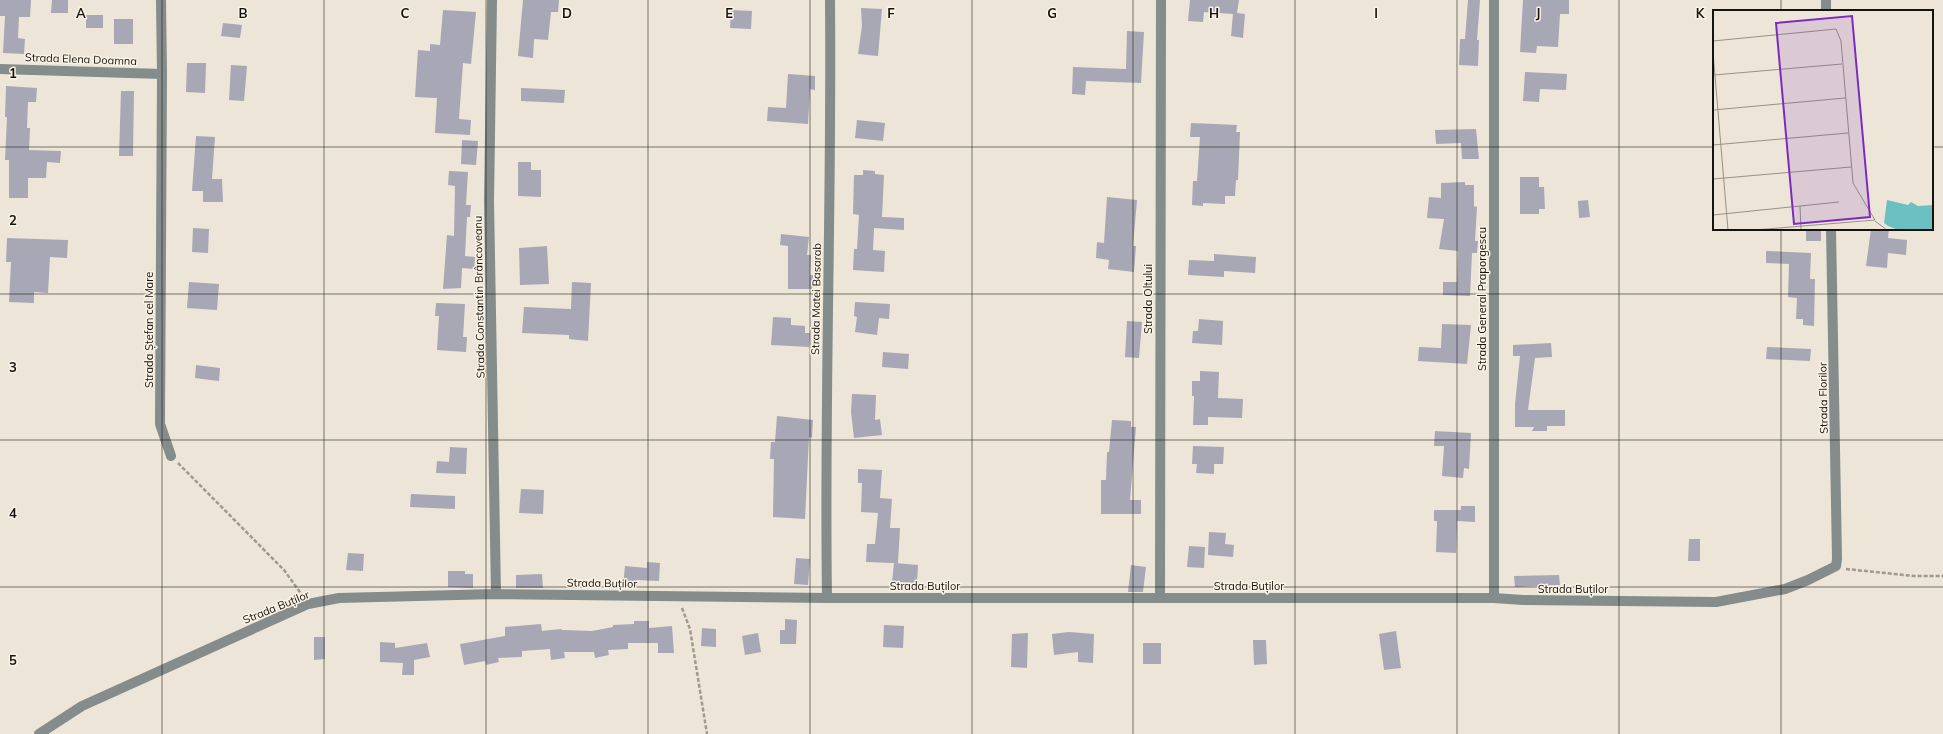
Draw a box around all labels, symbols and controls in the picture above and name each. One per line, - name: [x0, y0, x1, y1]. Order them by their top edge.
- text: A: [76, 5, 86, 21]
- text: B: [239, 5, 248, 21]
- text: C: [401, 5, 410, 21]
- text: D: [562, 5, 572, 21]
- text: E: [725, 5, 733, 21]
- text: F: [887, 5, 895, 21]
- text: G: [1047, 5, 1057, 21]
- text: H: [1209, 5, 1219, 21]
- text: I: [1374, 5, 1378, 21]
- text: J: [1536, 5, 1540, 21]
- text: K: [1696, 5, 1706, 21]
- inset map: [1713, 10, 1933, 230]
- street label: Strada Elena Doamna: [25, 50, 137, 68]
- text: 1: [9, 65, 17, 81]
- text: 2: [9, 212, 17, 228]
- street label: Strada Constantin Brâncoveanu: [471, 216, 487, 378]
- street label: Strada General Praporgescu: [1475, 227, 1489, 371]
- street label: Strada Matei Basarab: [808, 243, 824, 355]
- street label: Strada Oltului: [1141, 264, 1155, 334]
- street label: Strada Ștefan cel Mare: [142, 272, 157, 388]
- text: 3: [9, 359, 17, 375]
- street label: Strada Florilor: [1815, 362, 1831, 434]
- text: 4: [9, 505, 17, 521]
- street label: Strada Buților: [567, 575, 637, 592]
- street label: Strada Buților: [890, 579, 960, 594]
- street label: Strada Buților: [1214, 579, 1284, 594]
- street label: Strada Buților: [1538, 582, 1608, 597]
- street label: Strada Buților: [241, 587, 312, 628]
- text: 5: [9, 652, 17, 668]

